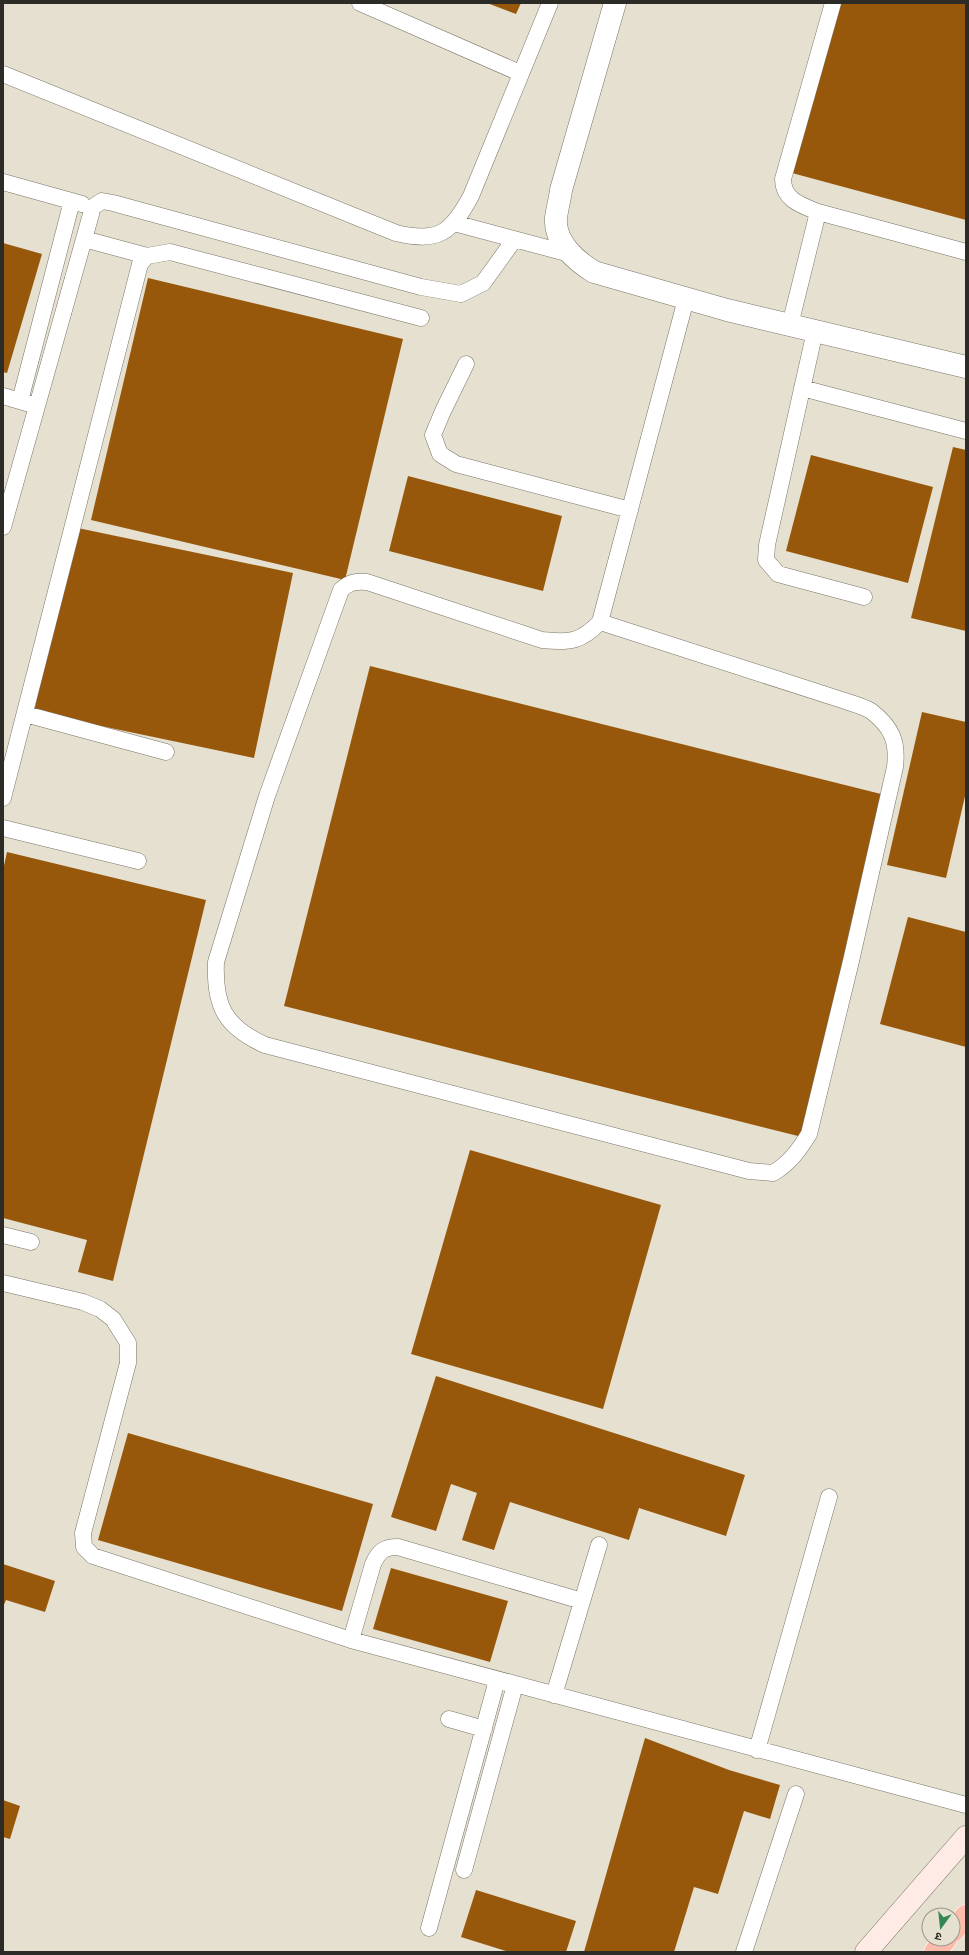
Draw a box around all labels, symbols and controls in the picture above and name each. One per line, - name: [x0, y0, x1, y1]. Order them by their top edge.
- north arrow: [921, 1907, 961, 1947]
- text: उ: [933, 1930, 943, 1944]

